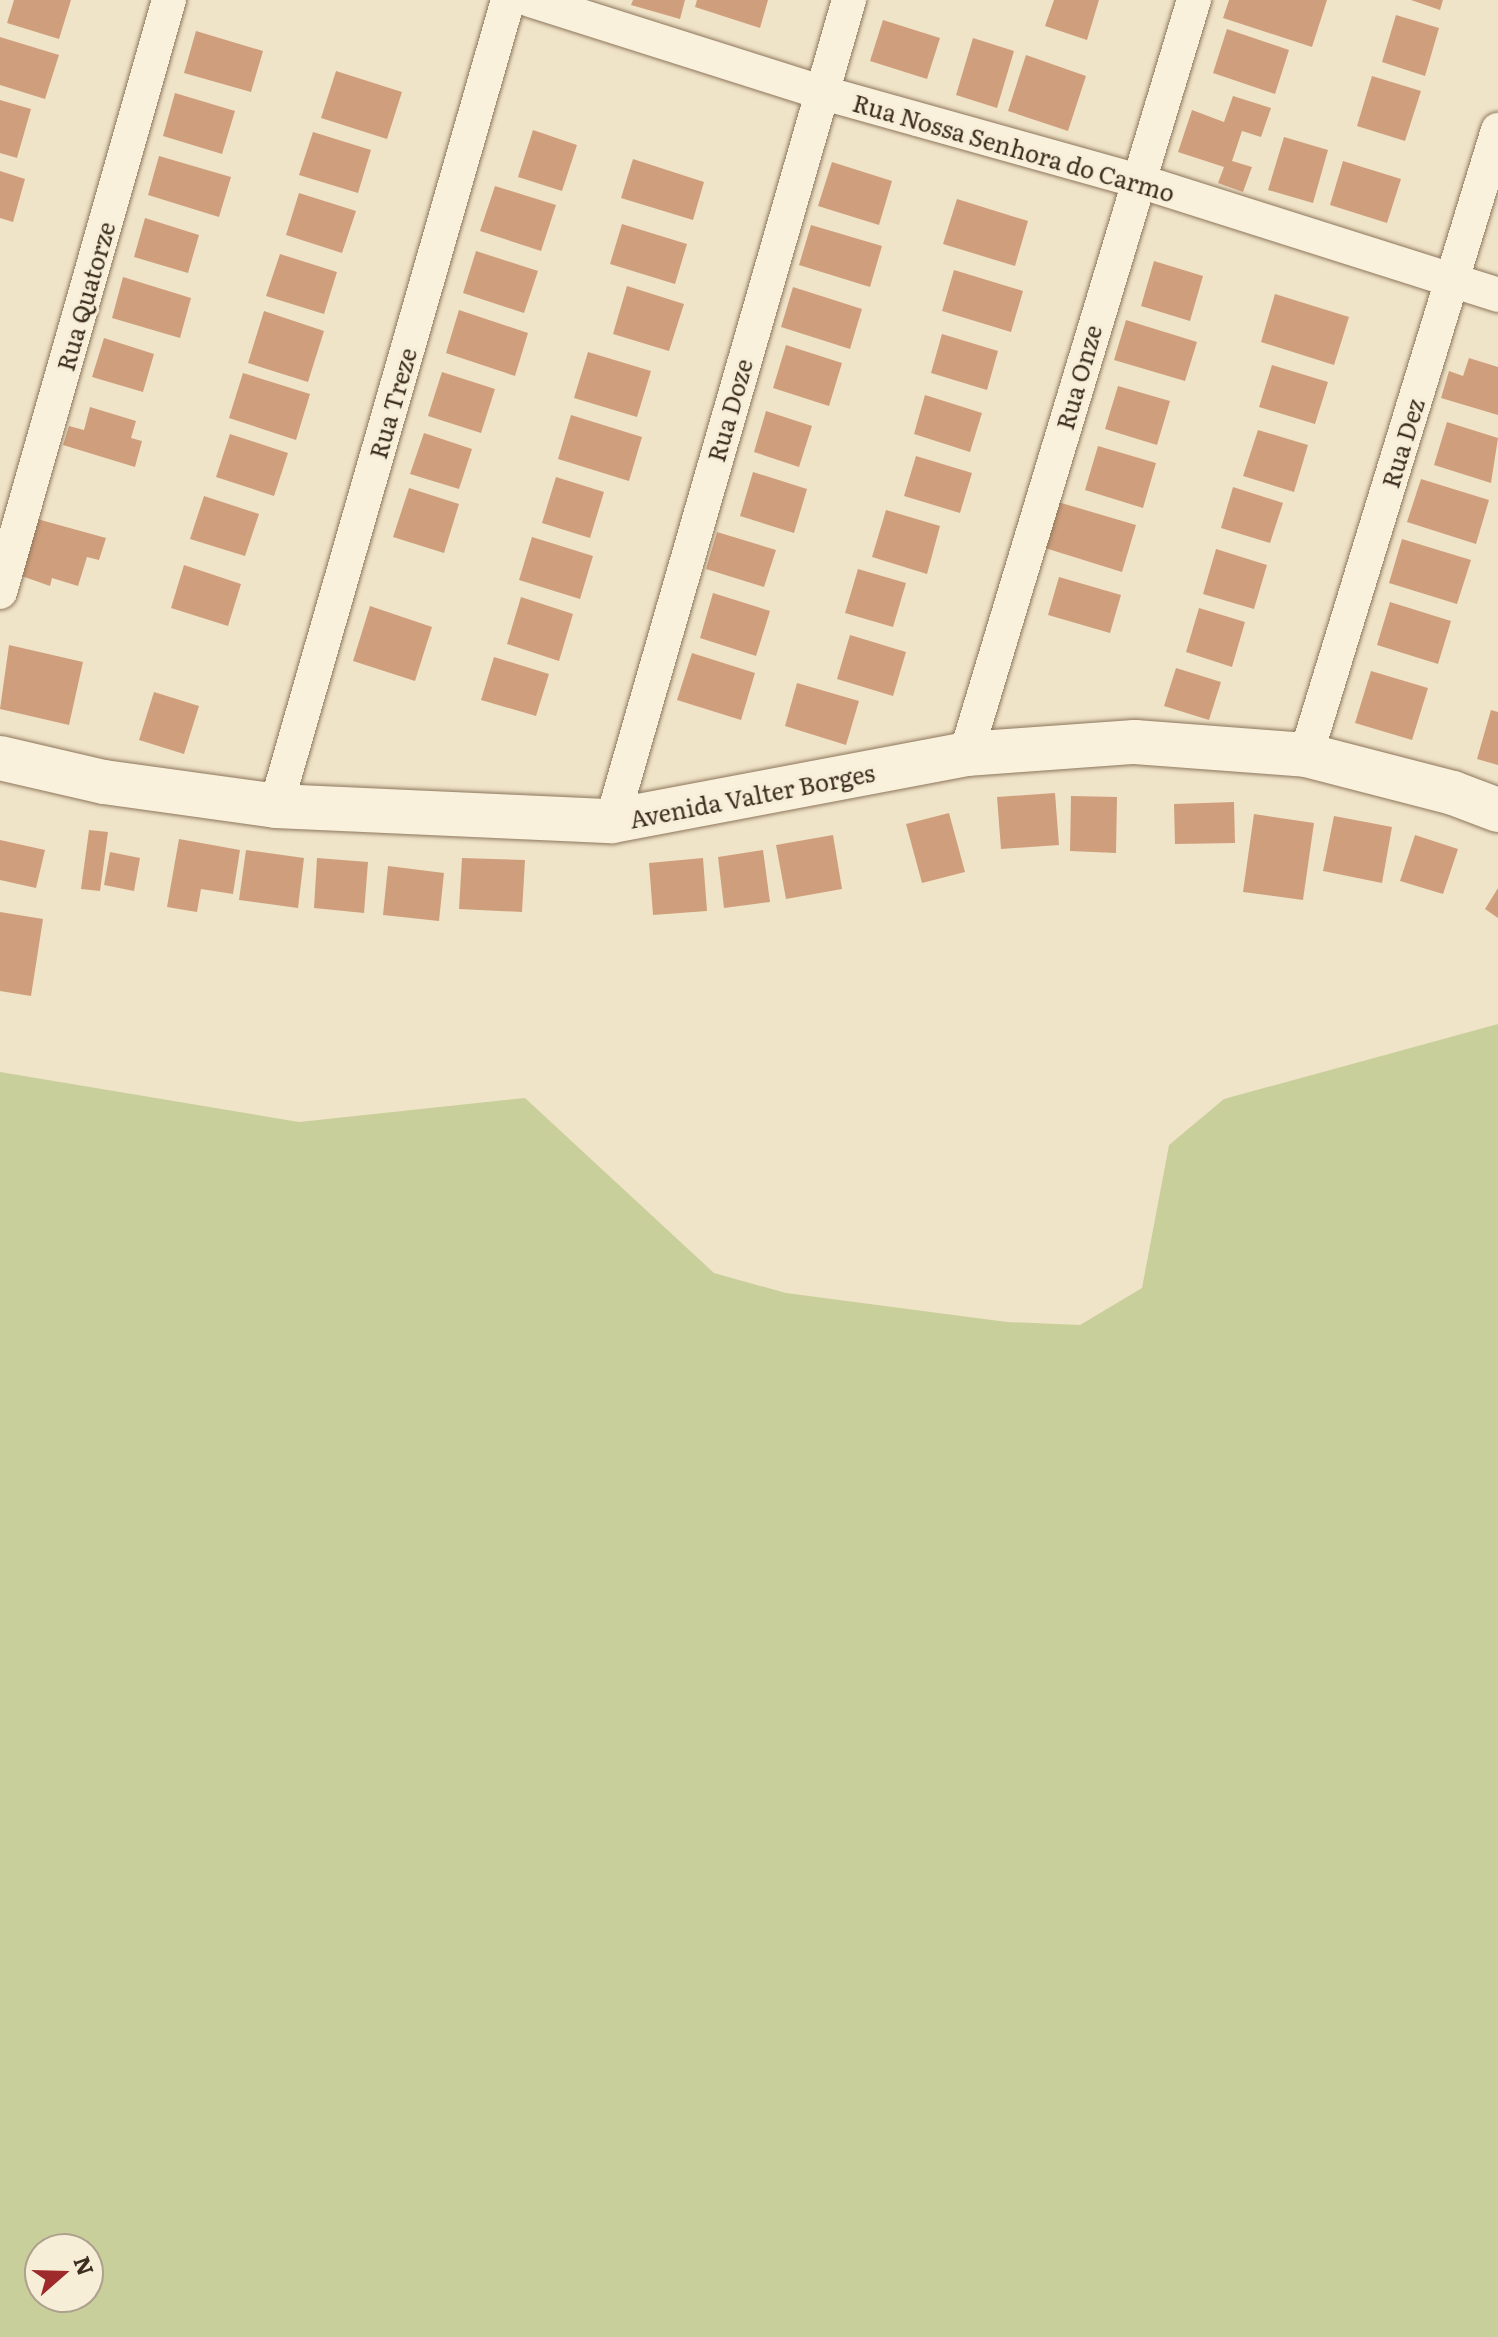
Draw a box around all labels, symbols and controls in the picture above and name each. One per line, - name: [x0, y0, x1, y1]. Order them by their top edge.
- street label: Rua Nossa Senhora do Carmo: [850, 87, 1178, 207]
- street label: Rua Quatorze: [50, 218, 120, 374]
- street label: Rua Onze: [1049, 321, 1107, 433]
- street label: Rua Treze: [362, 344, 422, 462]
- street label: Rua Doze: [701, 355, 757, 465]
- street label: Rua Dez: [1375, 395, 1429, 491]
- street label: Avenida Valter Borges: [627, 757, 877, 833]
- north arrow: [24, 2233, 104, 2313]
- text: N: [66, 2251, 104, 2280]

